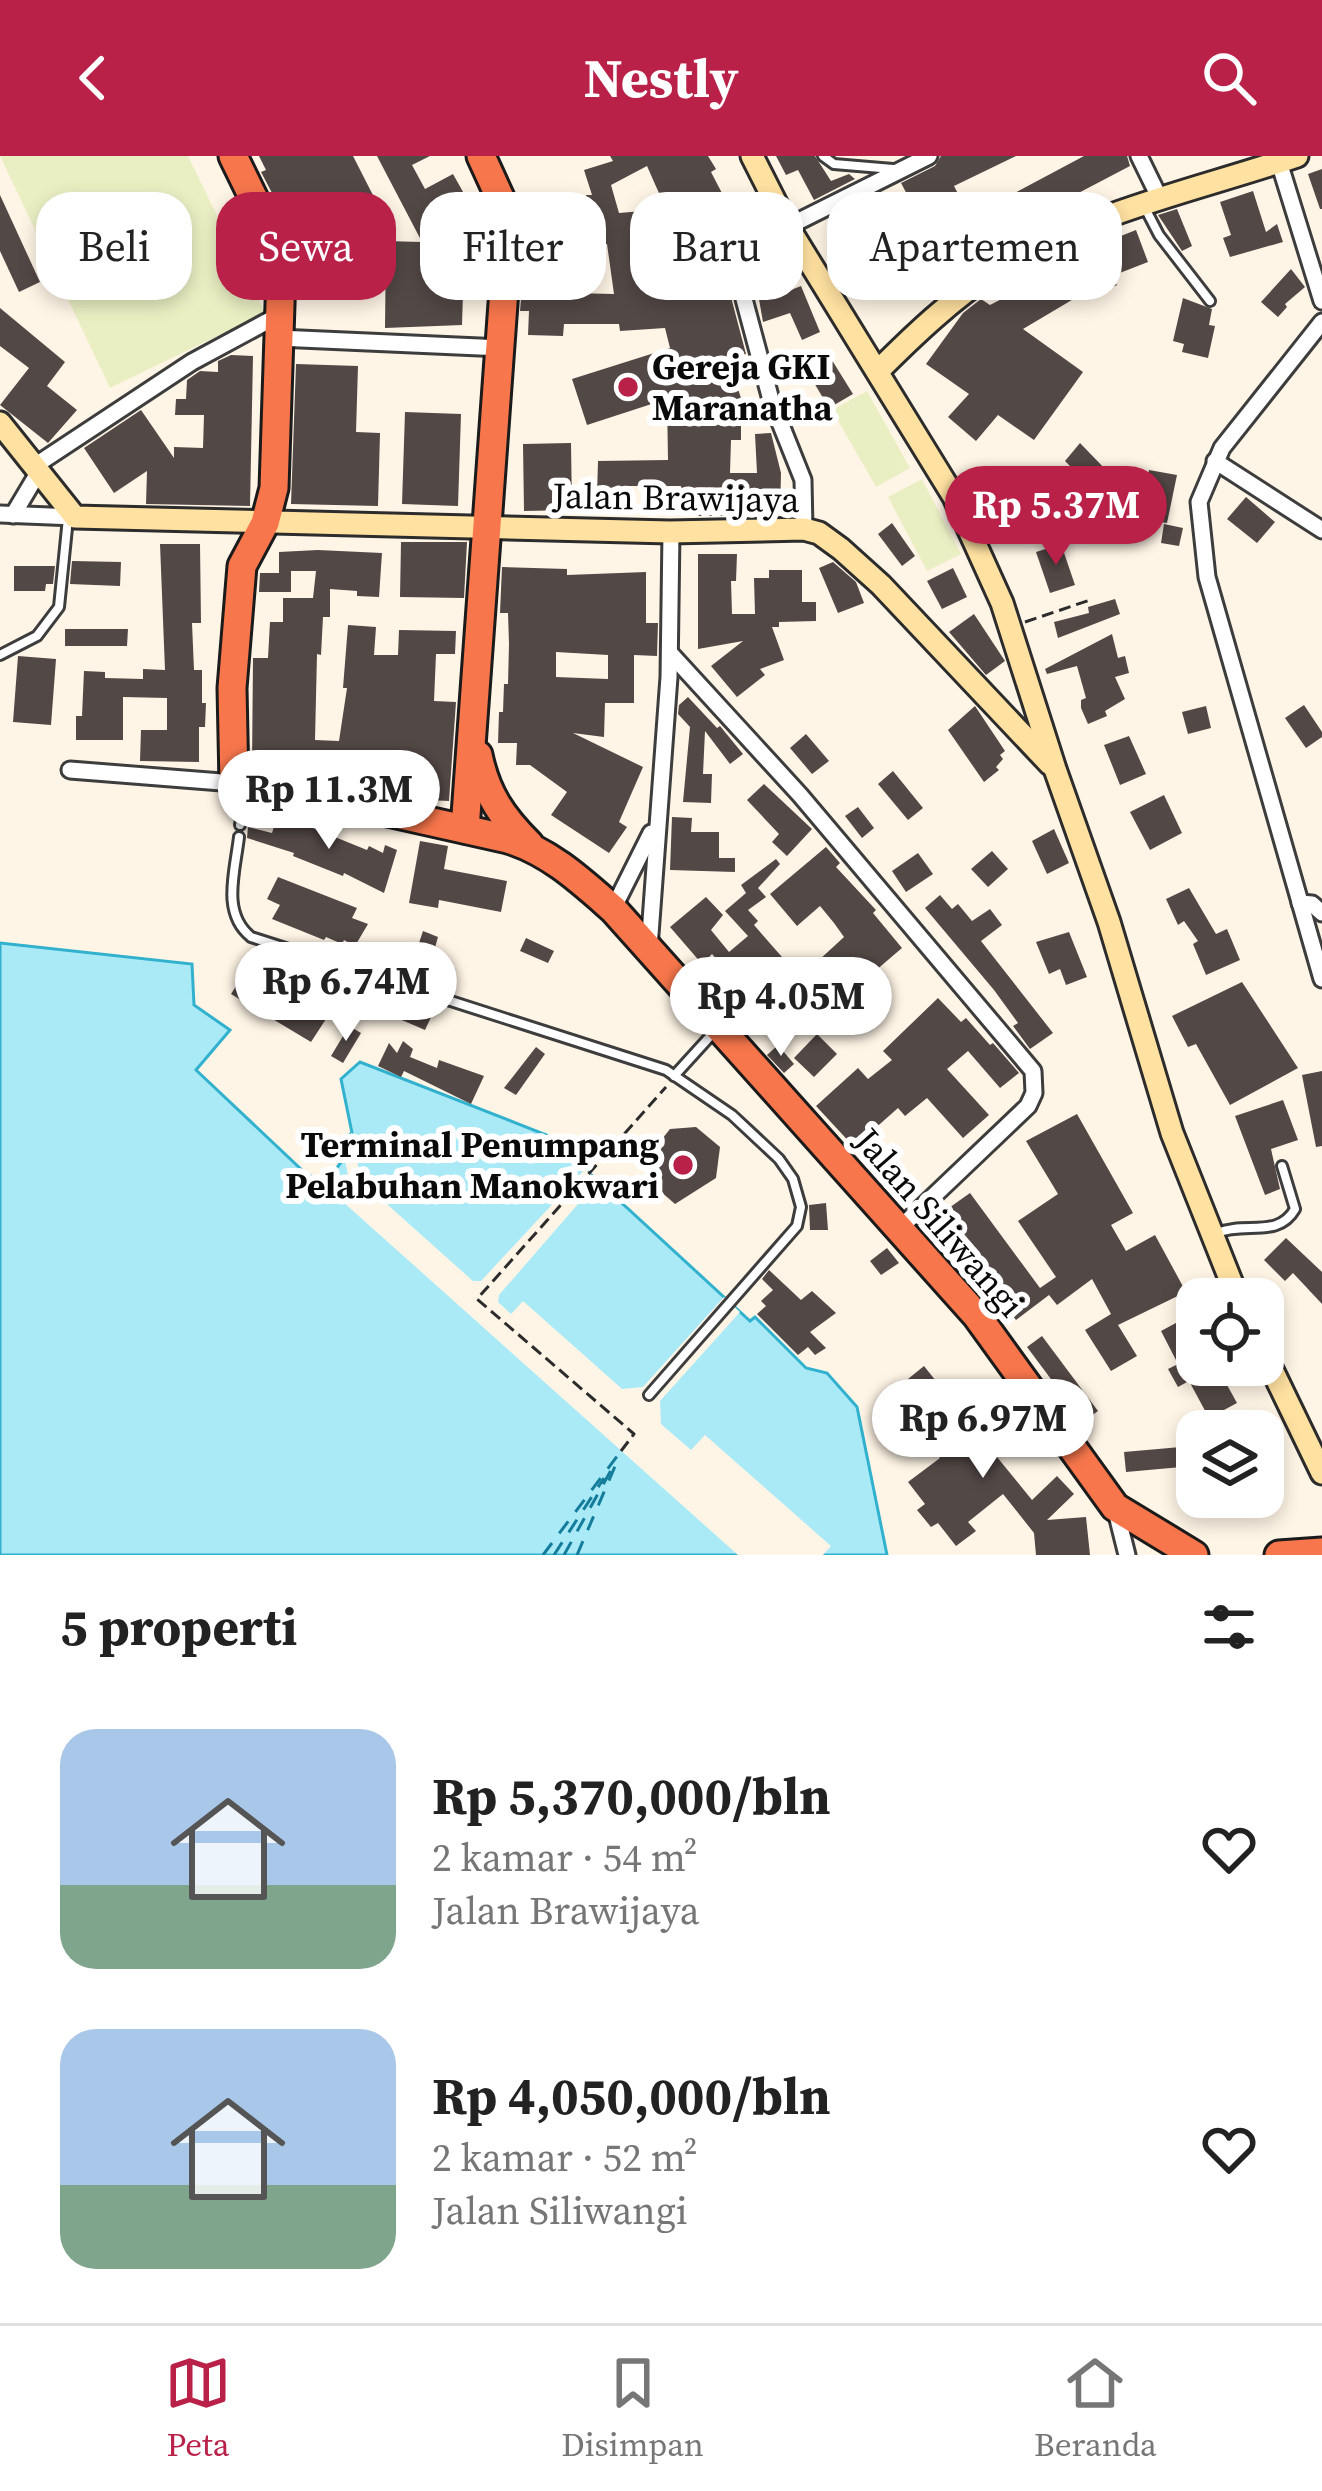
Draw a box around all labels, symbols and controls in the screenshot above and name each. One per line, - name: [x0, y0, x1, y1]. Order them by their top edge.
- text: Nestly: [584, 41, 739, 115]
- icon: back: [60, 45, 126, 111]
- icon: search: [1196, 45, 1262, 111]
- chip: Beli: [36, 192, 192, 300]
- chip: Sewa: [216, 192, 396, 300]
- chip: Filter: [420, 192, 606, 300]
- chip: Baru: [630, 192, 803, 300]
- chip: Apartemen: [827, 192, 1122, 300]
- place label: Gereja GKI Maranatha: [652, 342, 833, 432]
- marker: Gereja GKI Maranatha: [615, 374, 641, 400]
- pin: Rp 5.37M: [932, 466, 1180, 568]
- street label: Jalan Brawijaya: [551, 471, 801, 524]
- text: Rp 5.37M: [972, 478, 1140, 531]
- pin: Rp 11.3M: [205, 750, 453, 852]
- text: Rp 11.3M: [245, 762, 413, 815]
- pin: Rp 6.74M: [222, 942, 470, 1044]
- text: Rp 6.74M: [262, 954, 430, 1007]
- pin: Rp 4.05M: [657, 957, 905, 1059]
- text: Rp 4.05M: [697, 969, 865, 1022]
- street label: Jalan Siliwangi: [843, 1116, 1036, 1327]
- place label: Terminal Penumpang Pelabuhan Manokwari: [285, 1120, 659, 1210]
- marker: Terminal Penumpang Pelabuhan Manokwari: [670, 1152, 696, 1178]
- map controls: [1176, 1278, 1284, 1518]
- button: locate: [1176, 1278, 1284, 1386]
- pin: Rp 6.97M: [859, 1379, 1107, 1481]
- text: Rp 6.97M: [899, 1391, 1067, 1444]
- button: layers: [1176, 1410, 1284, 1518]
- text: 5 properti: [60, 1592, 297, 1662]
- icon: filters: [1196, 1594, 1262, 1660]
- text: Rp 5,370,000/bln: [432, 1761, 831, 1831]
- icon: home: [156, 1777, 300, 1921]
- icon: heart: [1196, 1816, 1262, 1882]
- text: 2 kamar · 54 m²: [432, 1831, 698, 1884]
- text: Jalan Brawijaya: [432, 1884, 700, 1937]
- text: Rp 4,050,000/bln: [432, 2061, 831, 2131]
- icon: home: [156, 2077, 300, 2221]
- icon: heart: [1196, 2116, 1262, 2182]
- text: 2 kamar · 52 m²: [432, 2131, 698, 2184]
- text: Jalan Siliwangi: [432, 2184, 688, 2237]
- tab: Peta: [165, 2350, 231, 2467]
- tab: Disimpan: [561, 2350, 704, 2467]
- tab: Beranda: [1034, 2350, 1157, 2467]

